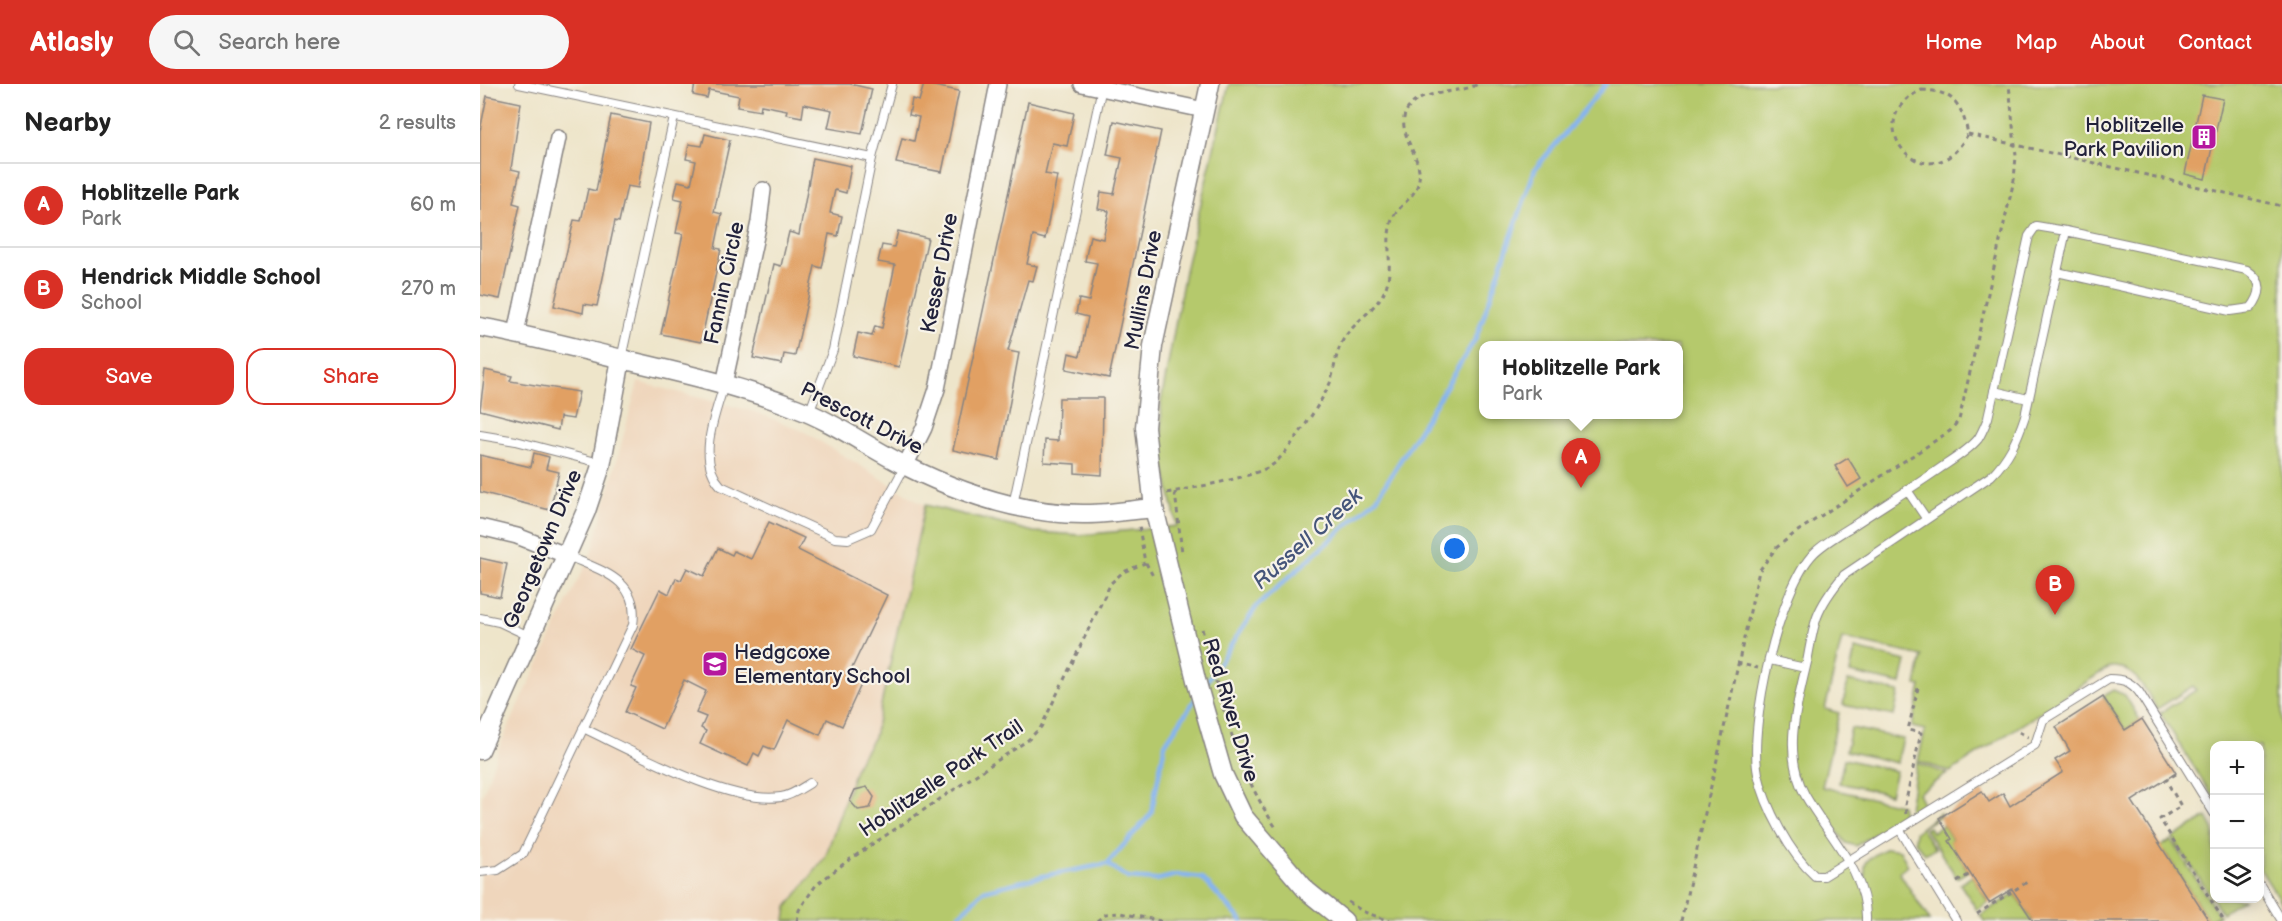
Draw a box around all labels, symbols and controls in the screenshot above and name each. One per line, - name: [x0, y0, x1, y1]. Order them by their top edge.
- search box: [149, 15, 569, 69]
- text: Atlasly: [30, 26, 113, 59]
- icon: search: [170, 26, 203, 59]
- text: Search here: [218, 29, 340, 56]
- text: Home: [1925, 30, 1982, 55]
- text: Map: [2015, 30, 2057, 55]
- text: About: [2090, 30, 2145, 55]
- text: Contact: [2178, 30, 2252, 55]
- text: Nearby: [24, 108, 111, 139]
- text: 2 results: [379, 111, 456, 135]
- place label: Hoblitzelle Park Pavilion: [2064, 113, 2184, 162]
- building icon: Hoblitzelle Park Pavilion: [2189, 122, 2219, 152]
- text: Hoblitzelle Park: [81, 180, 239, 207]
- text: A: [37, 193, 50, 217]
- text: 60 m: [410, 193, 456, 217]
- text: Park: [81, 207, 121, 231]
- street label: Kesser Drive: [916, 211, 963, 335]
- street label: Fannin Circle: [699, 219, 750, 347]
- street label: Mullins Drive: [1120, 228, 1167, 352]
- text: Hendrick Middle School: [81, 264, 321, 291]
- text: B: [36, 277, 51, 301]
- text: 270 m: [401, 277, 456, 301]
- text: School: [81, 291, 142, 315]
- popup: [1479, 341, 1683, 419]
- button: Save: [24, 348, 234, 405]
- button: Share: [246, 348, 456, 405]
- text: Hoblitzelle Park: [1502, 355, 1660, 382]
- street label: Prescott Drive: [796, 377, 927, 460]
- text: Park: [1502, 382, 1542, 406]
- pin: A: [1562, 438, 1600, 488]
- street label: Georgetown Drive: [498, 466, 587, 633]
- water label: Russell Creek: [1247, 482, 1369, 596]
- your location: [1440, 534, 1469, 563]
- pin: B: [2036, 566, 2074, 615]
- street label: Red River Drive: [1197, 635, 1264, 785]
- place label: Hedgcoxe Elementary School: [734, 640, 910, 689]
- school or university icon: Hedgcoxe Elementary School: [700, 649, 730, 679]
- street label: Hoblitzelle Park Trail: [855, 714, 1028, 842]
- map controls: [2210, 741, 2264, 903]
- button: +: [2210, 741, 2264, 795]
- button: −: [2210, 795, 2264, 849]
- button: layers: [2210, 849, 2264, 903]

